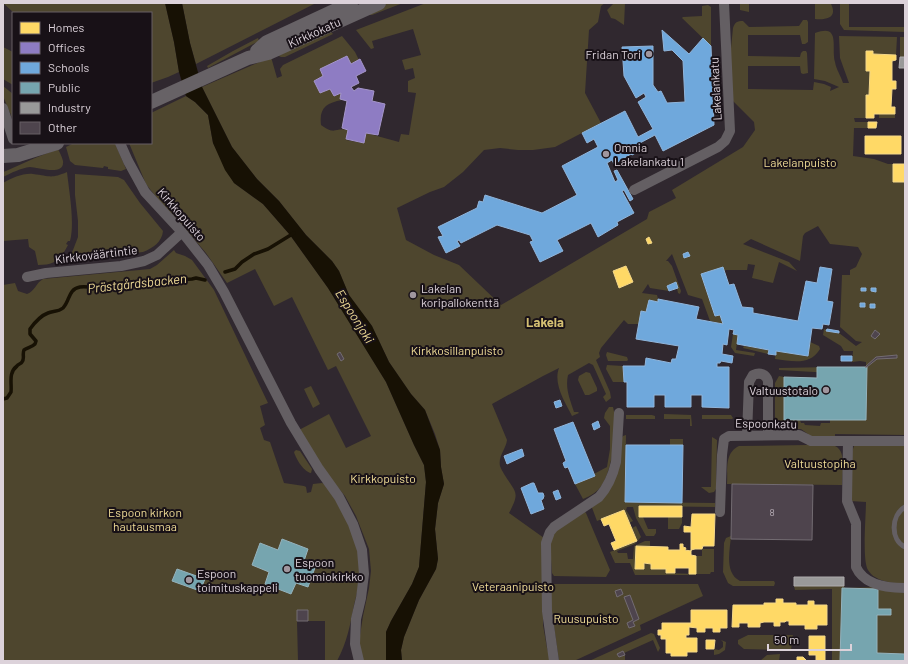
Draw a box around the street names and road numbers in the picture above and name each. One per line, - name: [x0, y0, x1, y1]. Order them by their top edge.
- street label: Kirkkokatu: [286, 14, 342, 50]
- street label: Lakelankatu: [706, 57, 724, 121]
- street label: Kirkkopuisto: [155, 185, 209, 243]
- street label: Kirkkoväärtintie: [54, 242, 138, 266]
- street label: Espoonkatu: [735, 415, 797, 431]

